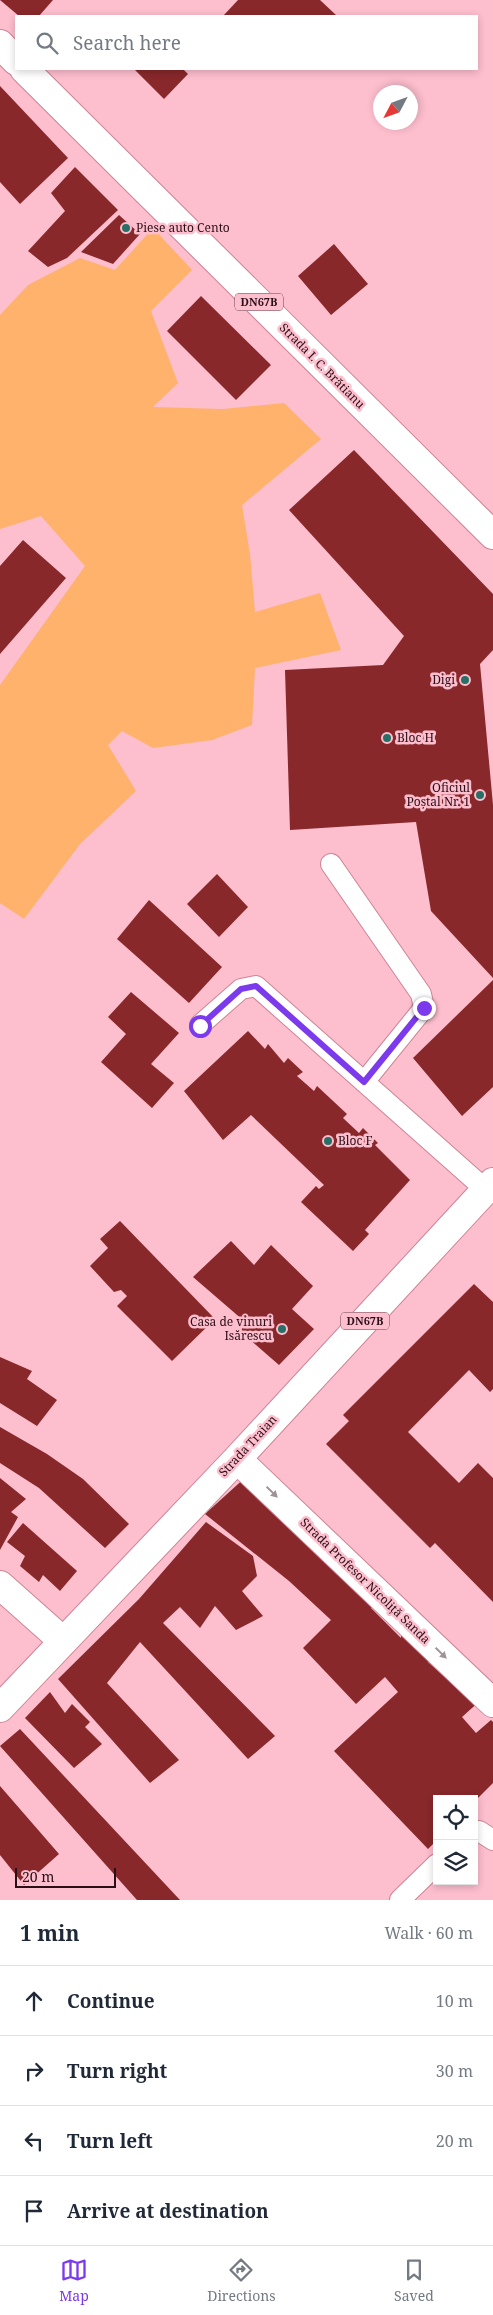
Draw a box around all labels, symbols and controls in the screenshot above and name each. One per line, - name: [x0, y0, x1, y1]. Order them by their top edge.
- search box: [15, 15, 478, 70]
- icon: search: [33, 29, 61, 57]
- text: Search here: [73, 30, 181, 56]
- north arrow: [373, 85, 418, 130]
- place label: Piese auto Cento: [136, 219, 230, 236]
- marker: Piese auto Cento: [120, 222, 132, 234]
- road number: DN67B: [235, 294, 283, 310]
- street label: Strada I. C. Brătianu: [276, 319, 369, 412]
- place label: Digi: [432, 671, 455, 688]
- marker: Digi: [459, 674, 471, 686]
- place label: Bloc H: [397, 729, 435, 746]
- marker: Bloc H: [381, 732, 393, 744]
- place label: Oficiul Poștal Nr. 1: [407, 779, 470, 810]
- marker: Oficiul Poștal Nr. 1: [474, 789, 486, 801]
- route end: [413, 997, 436, 1020]
- route start: [189, 1015, 212, 1038]
- place label: Bloc F: [338, 1132, 373, 1149]
- marker: Bloc F: [322, 1135, 334, 1147]
- road number: DN67B: [341, 1312, 389, 1330]
- place label: Casa de vinuri Isărescu: [190, 1313, 272, 1344]
- marker: Casa de vinuri Isărescu: [276, 1323, 288, 1335]
- street label: Strada Traian: [215, 1411, 281, 1480]
- one-way arrow: [266, 1486, 278, 1498]
- street label: Strada Profesor Nicoliță Sanda: [297, 1514, 434, 1648]
- one-way arrow: [434, 1647, 446, 1659]
- map controls: [433, 1795, 478, 1885]
- button: locate: [433, 1795, 478, 1840]
- button: layers: [433, 1840, 478, 1885]
- scale bar: [15, 1865, 116, 1888]
- text: 20 m: [22, 1867, 55, 1886]
- text: 1 min: [20, 1919, 79, 1947]
- text: Walk · 60 m: [385, 1922, 473, 1944]
- icon: ahead: [20, 1987, 48, 2015]
- text: Continue: [67, 1988, 155, 2014]
- text: 10 m: [436, 1990, 473, 2012]
- icon: right: [20, 2057, 48, 2085]
- text: Turn right: [67, 2058, 167, 2084]
- text: 30 m: [436, 2060, 473, 2082]
- icon: left: [20, 2127, 48, 2155]
- text: Turn left: [67, 2128, 153, 2154]
- text: 20 m: [436, 2130, 473, 2152]
- icon: arrive: [20, 2197, 48, 2225]
- text: Arrive at destination: [67, 2198, 269, 2224]
- tab: Map: [59, 2256, 89, 2305]
- tab: Directions: [207, 2256, 276, 2305]
- tab: Saved: [394, 2256, 434, 2305]

